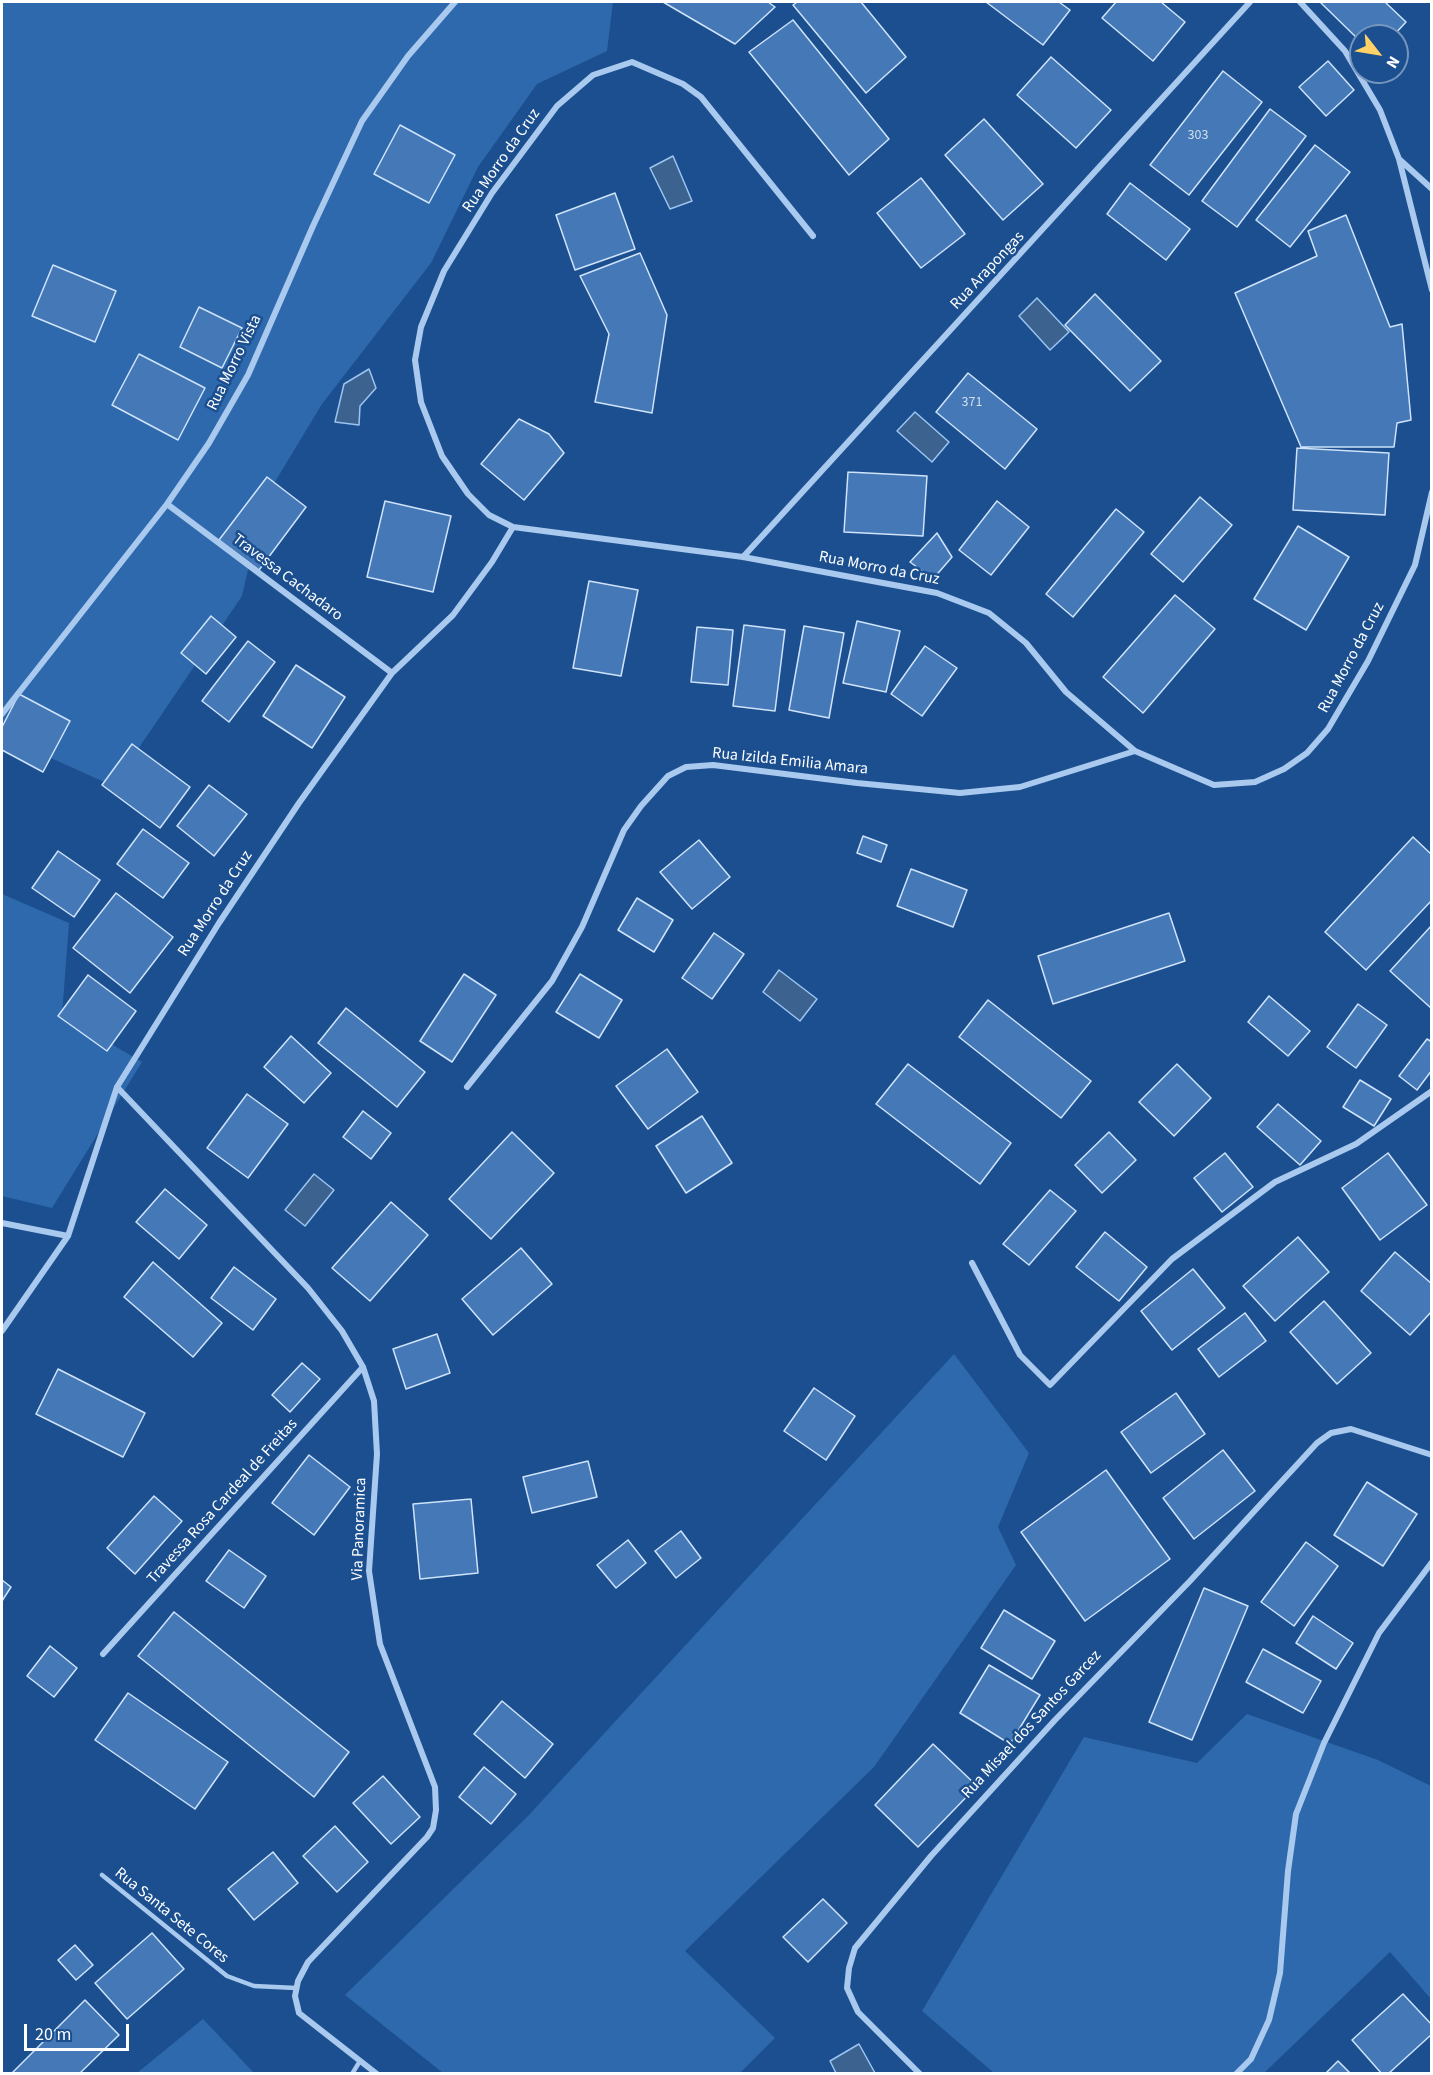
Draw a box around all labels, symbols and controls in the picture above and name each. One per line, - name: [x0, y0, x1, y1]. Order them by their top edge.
- north arrow: [1349, 24, 1409, 84]
- text: N: [1381, 52, 1405, 72]
- street label: Rua Morro da Cruz: [459, 105, 545, 217]
- house number: 303: [1188, 128, 1208, 144]
- street label: Rua Arapongas: [947, 228, 1029, 314]
- street label: Rua Morro Vista: [204, 312, 266, 414]
- house number: 371: [962, 395, 982, 411]
- street label: Travessa Cachadaro: [228, 530, 346, 626]
- street label: Rua Morro da Cruz: [817, 548, 941, 590]
- street label: Rua Morro da Cruz: [1315, 599, 1389, 717]
- street label: Rua Izilda Emilia Amara: [711, 744, 869, 780]
- street label: Rua Morro da Cruz: [175, 847, 257, 961]
- street label: Travessa Rosa Cardeal de Freitas: [144, 1415, 302, 1589]
- street label: Via Panoramica: [349, 1477, 371, 1581]
- street label: Rua Misael dos Santos Garcez: [958, 1647, 1106, 1803]
- street label: Rua Santa Sete Cores: [110, 1864, 232, 1968]
- scale bar: [27, 2012, 132, 2050]
- text: 20 m: [35, 2022, 71, 2047]

